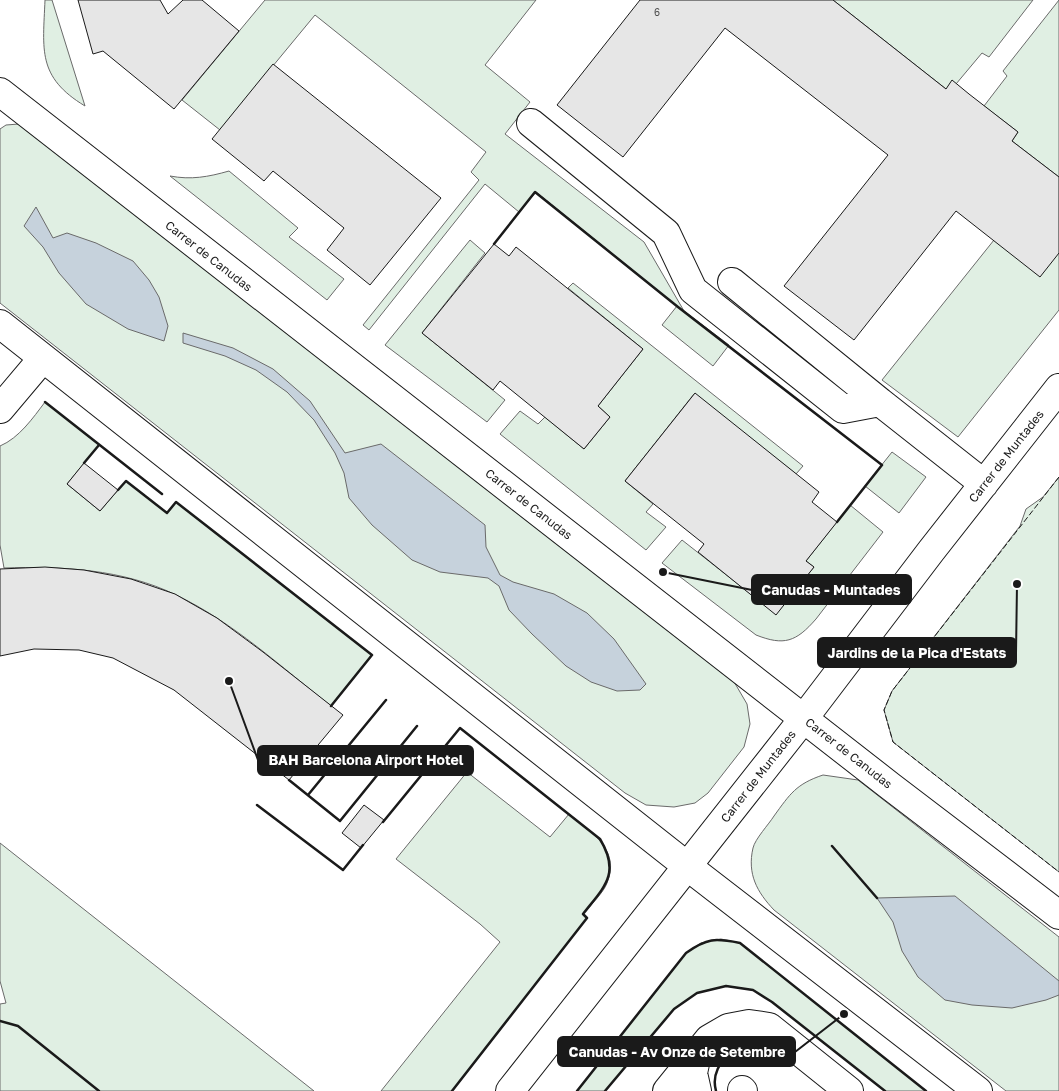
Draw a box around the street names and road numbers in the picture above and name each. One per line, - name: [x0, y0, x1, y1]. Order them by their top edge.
- street label: Carrer de Canudas: [163, 217, 255, 295]
- street label: Carrer de Muntades: [965, 407, 1047, 505]
- street label: Carrer de Canudas: [483, 465, 575, 543]
- street label: Carrer de Canudas: [803, 714, 895, 792]
- street label: Carrer de Muntades: [717, 727, 799, 825]

